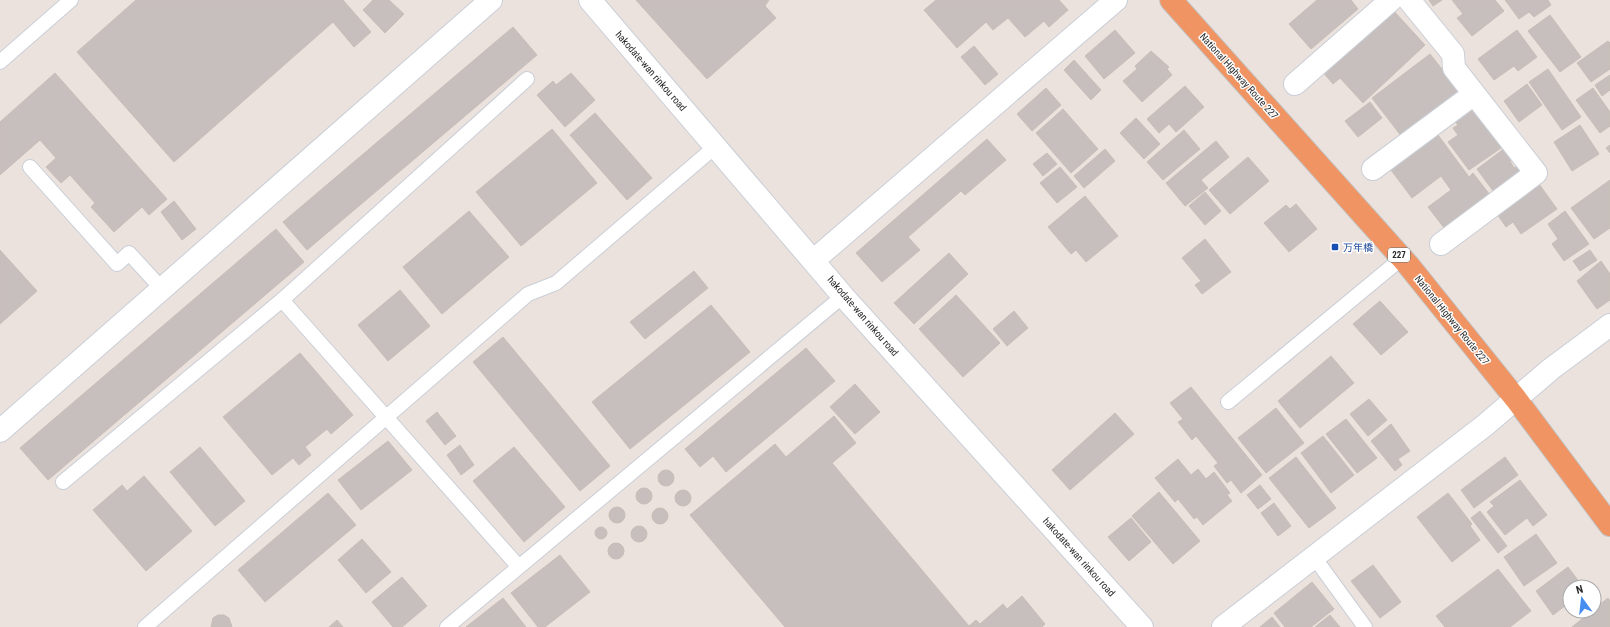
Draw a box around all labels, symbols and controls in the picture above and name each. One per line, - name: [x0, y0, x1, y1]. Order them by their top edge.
- street label: hakodate-wan rinkou road: [613, 29, 689, 113]
- street label: National Highway Route 227: [1198, 31, 1280, 121]
- marker: 万年橋: [1330, 242, 1340, 252]
- place label: 万年橋: [1343, 242, 1373, 253]
- road number: 227: [1388, 248, 1410, 262]
- street label: National Highway Route 227: [1413, 273, 1491, 367]
- street label: hakodate-wan rinkou road: [825, 274, 901, 358]
- street label: hakodate-wan rinkou road: [1041, 515, 1117, 599]
- north arrow: [1562, 579, 1602, 619]
- text: N: [1575, 583, 1585, 597]

